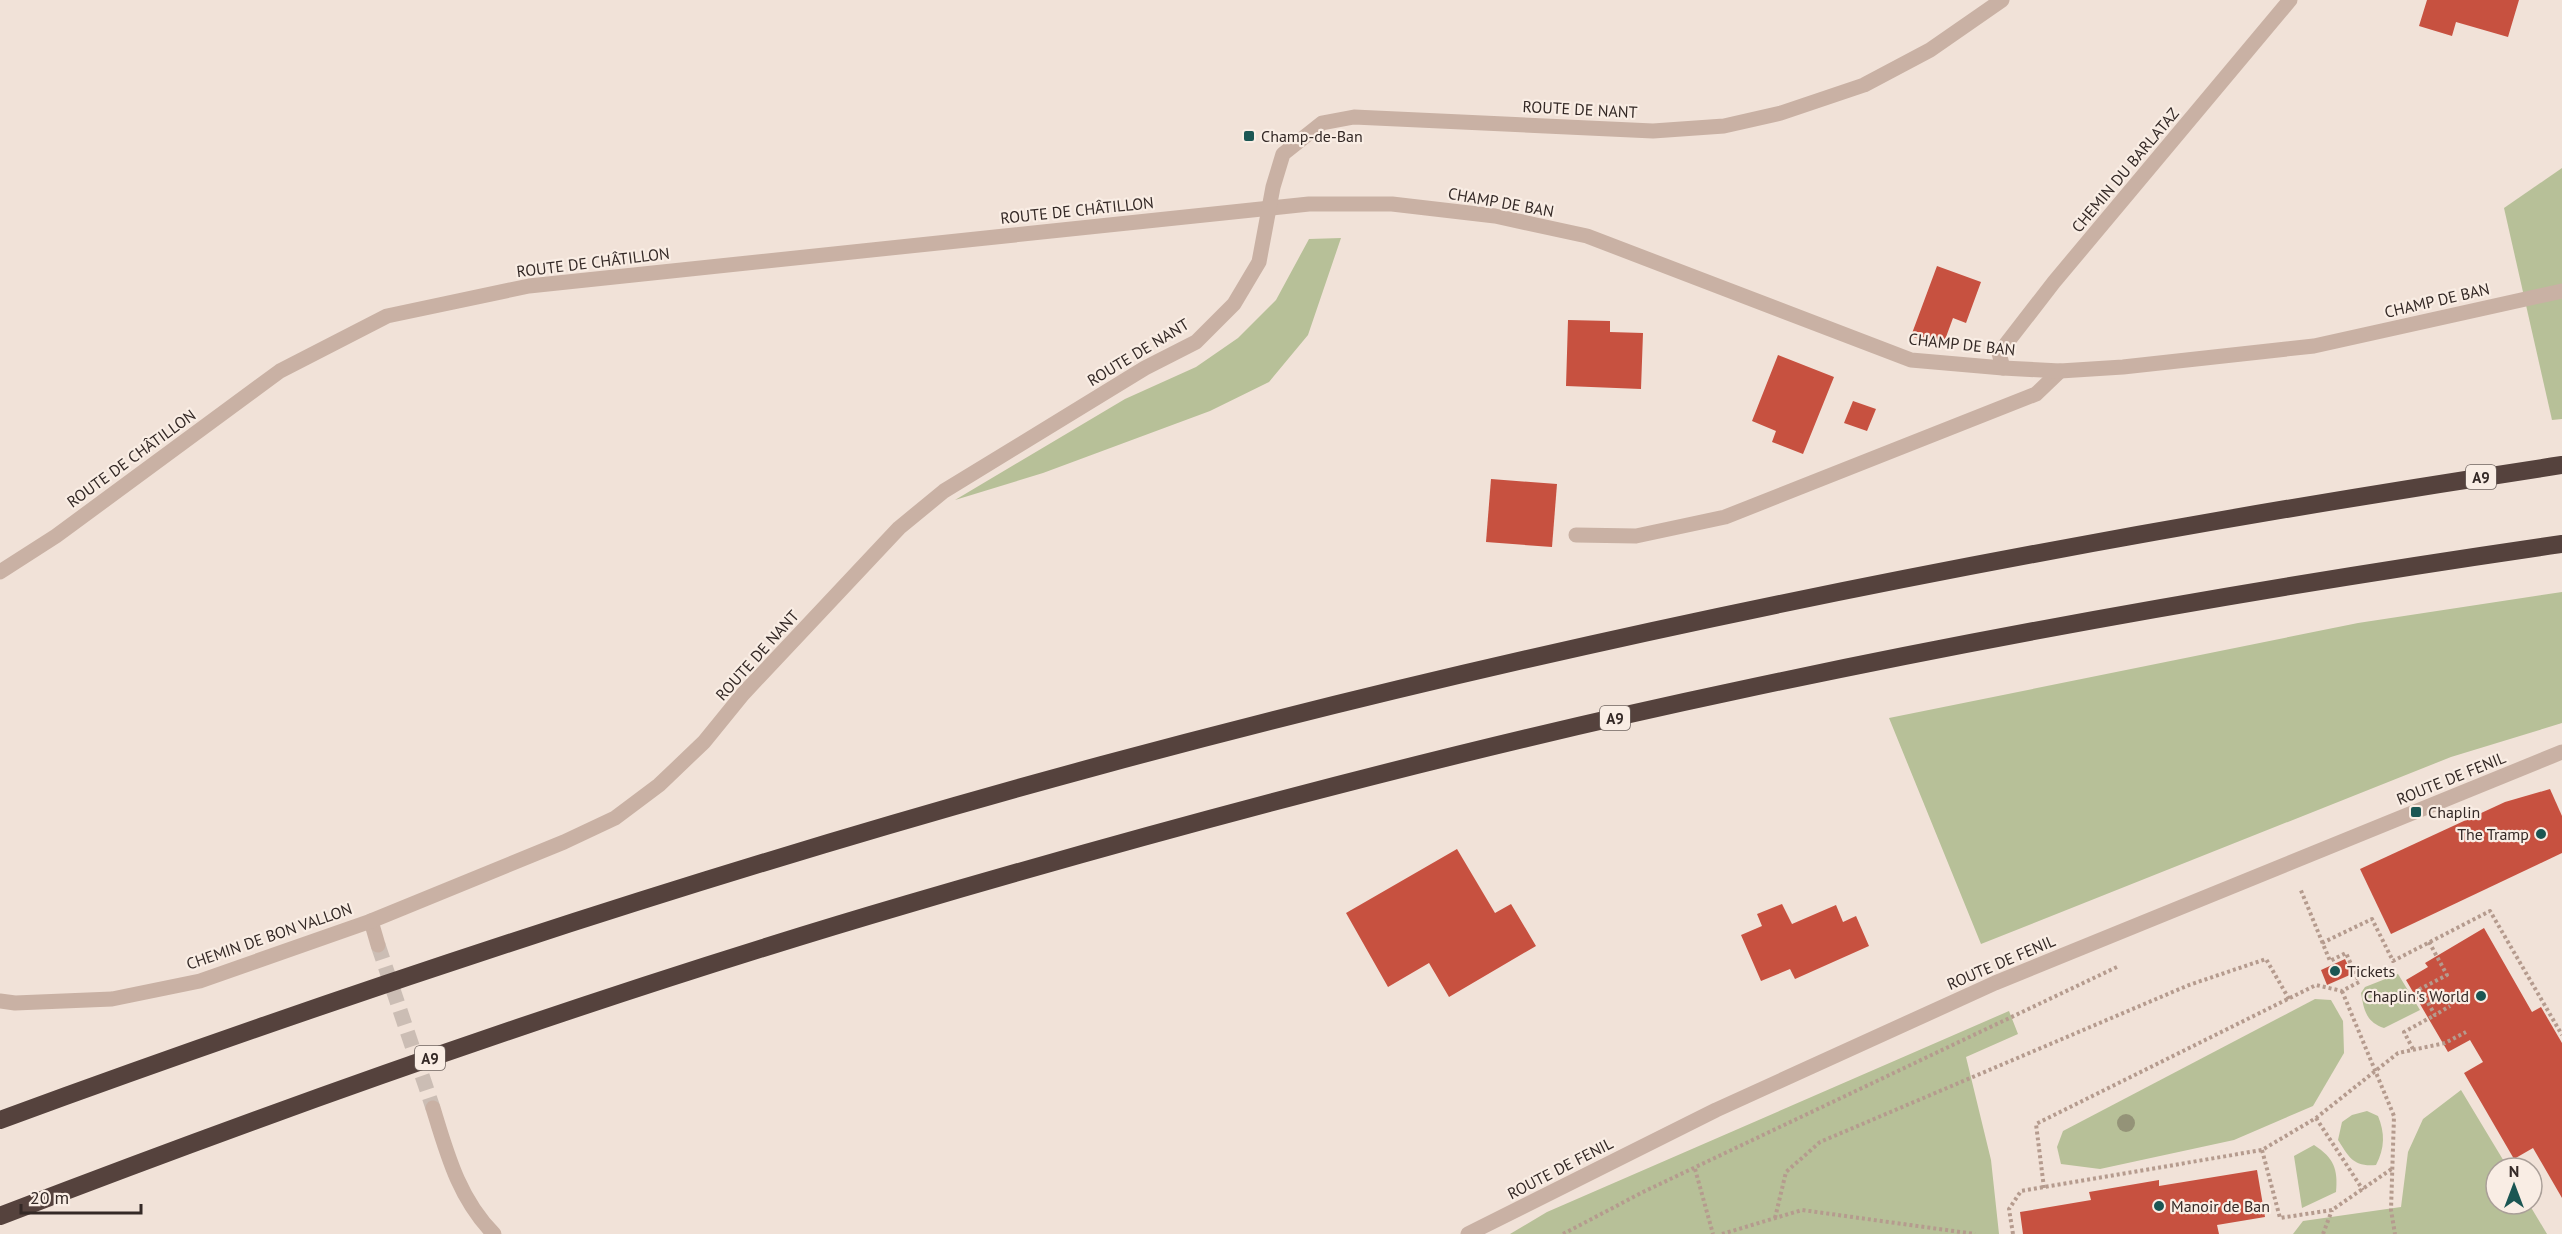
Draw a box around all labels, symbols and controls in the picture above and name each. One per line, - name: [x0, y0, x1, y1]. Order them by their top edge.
- street label: ROUTE DE NANT: [1522, 96, 1638, 122]
- street label: CHEMIN DU BARLATAZ: [2067, 103, 2183, 236]
- place label: Champ-de-Ban: [1261, 126, 1363, 146]
- marker: Champ-de-Ban: [1242, 129, 1256, 143]
- street label: CHAMP DE BAN: [1446, 183, 1556, 221]
- street label: ROUTE DE CHÂTILLON: [999, 192, 1155, 228]
- street label: ROUTE DE CHÂTILLON: [515, 243, 671, 281]
- street label: CHAMP DE BAN: [2382, 278, 2492, 322]
- street label: ROUTE DE NANT: [1084, 314, 1193, 390]
- street label: CHAMP DE BAN: [1908, 328, 2016, 360]
- street label: ROUTE DE CHÂTILLON: [63, 405, 199, 511]
- road number: A9: [2466, 465, 2496, 489]
- street label: ROUTE DE NANT: [711, 605, 803, 704]
- road number: A9: [1600, 706, 1630, 730]
- street label: ROUTE DE FENIL: [2394, 747, 2508, 809]
- place label: Chaplin: [2428, 802, 2480, 822]
- marker: Chaplin: [2409, 805, 2423, 819]
- place label: The Tramp: [2457, 824, 2529, 844]
- marker: The Tramp: [2534, 827, 2548, 841]
- street label: CHEMIN DE BON VALLON: [184, 898, 354, 974]
- street label: ROUTE DE FENIL: [1944, 930, 2058, 994]
- place label: Tickets: [2347, 961, 2395, 981]
- marker: Tickets: [2328, 964, 2342, 978]
- place label: Chaplin's World: [2364, 986, 2469, 1006]
- marker: Chaplin's World: [2474, 989, 2488, 1003]
- road number: A9: [415, 1046, 445, 1070]
- street label: ROUTE DE FENIL: [1504, 1133, 1616, 1203]
- north arrow: [2484, 1156, 2544, 1216]
- text: N: [2509, 1161, 2519, 1181]
- scale bar: [21, 1177, 141, 1215]
- text: 20 m: [30, 1186, 69, 1209]
- place label: Manoir de Ban: [2171, 1196, 2270, 1216]
- marker: Manoir de Ban: [2152, 1199, 2166, 1213]

